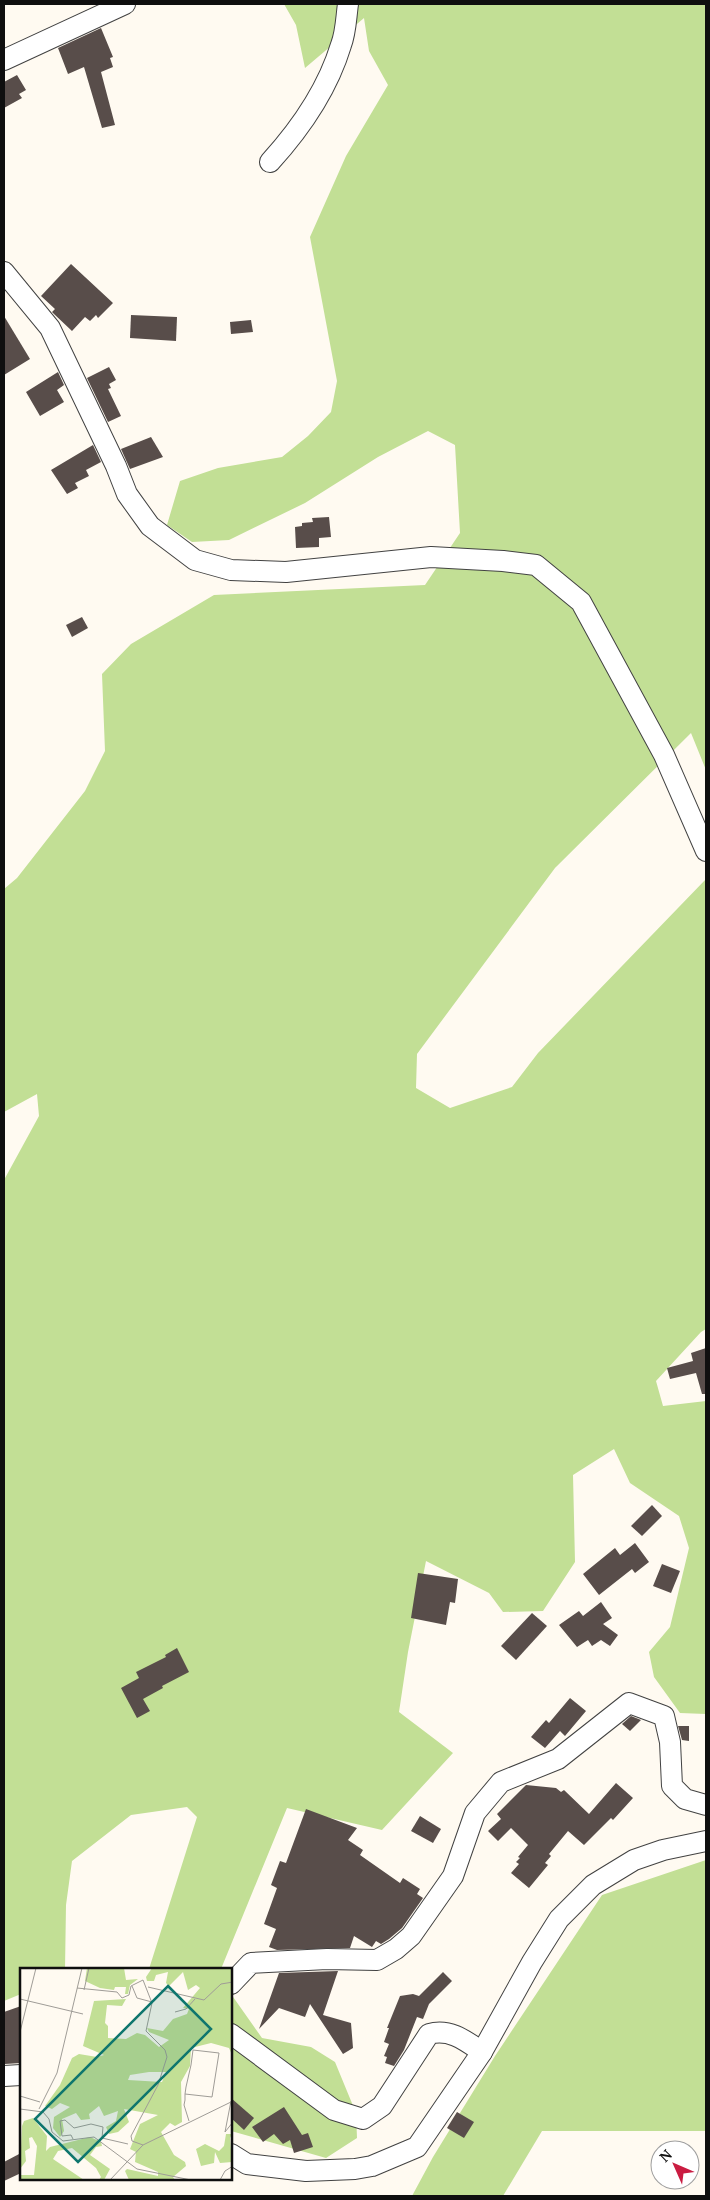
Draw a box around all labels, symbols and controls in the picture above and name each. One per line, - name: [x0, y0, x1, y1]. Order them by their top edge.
- inset map: [20, 1968, 232, 2180]
- north arrow: [650, 2140, 700, 2190]
- text: N: [655, 2145, 676, 2166]

